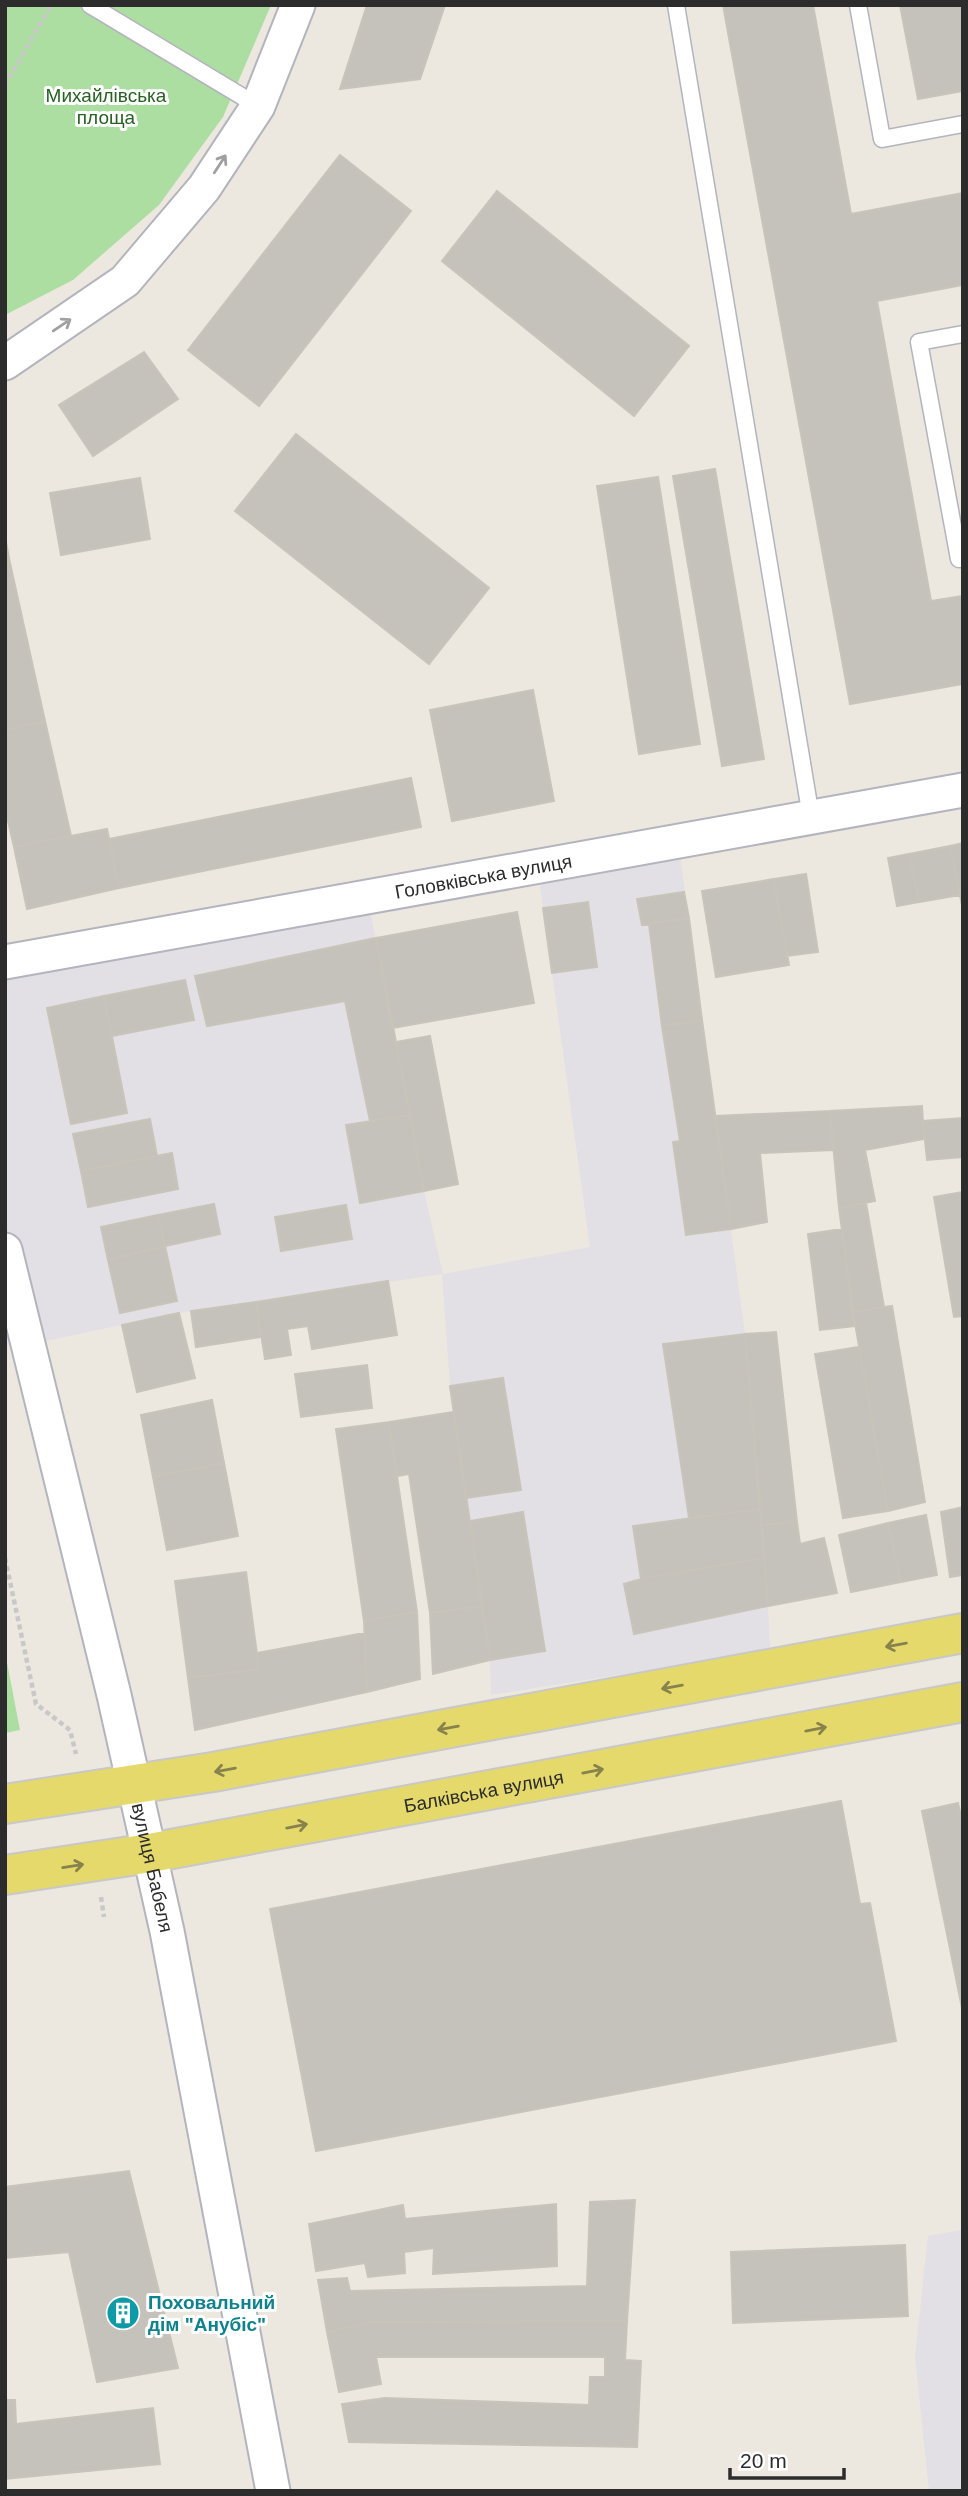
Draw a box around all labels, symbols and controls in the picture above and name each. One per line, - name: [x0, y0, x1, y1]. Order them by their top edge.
- park label: Михайлівська площа: [46, 85, 167, 128]
- one-way arrow: [213, 155, 227, 175]
- one-way arrow: [51, 318, 71, 332]
- street label: Головківська вулиця: [393, 850, 574, 903]
- one-way arrow: [885, 1639, 908, 1653]
- one-way arrow: [661, 1681, 684, 1694]
- one-way arrow: [437, 1722, 460, 1736]
- one-way arrow: [804, 1722, 827, 1736]
- one-way arrow: [214, 1764, 237, 1777]
- one-way arrow: [581, 1764, 604, 1777]
- street label: Балківська вулиця: [402, 1766, 565, 1817]
- street label: вулиця Бабеля: [128, 1801, 177, 1934]
- one-way arrow: [285, 1819, 308, 1832]
- one-way arrow: [61, 1859, 84, 1872]
- place label: Поховальний дім "Анубіс": [148, 2292, 275, 2335]
- building icon: Поховальний дім "Анубіс": [104, 2294, 142, 2332]
- scale bar: [730, 2436, 844, 2480]
- text: 20 m: [740, 2449, 787, 2472]

